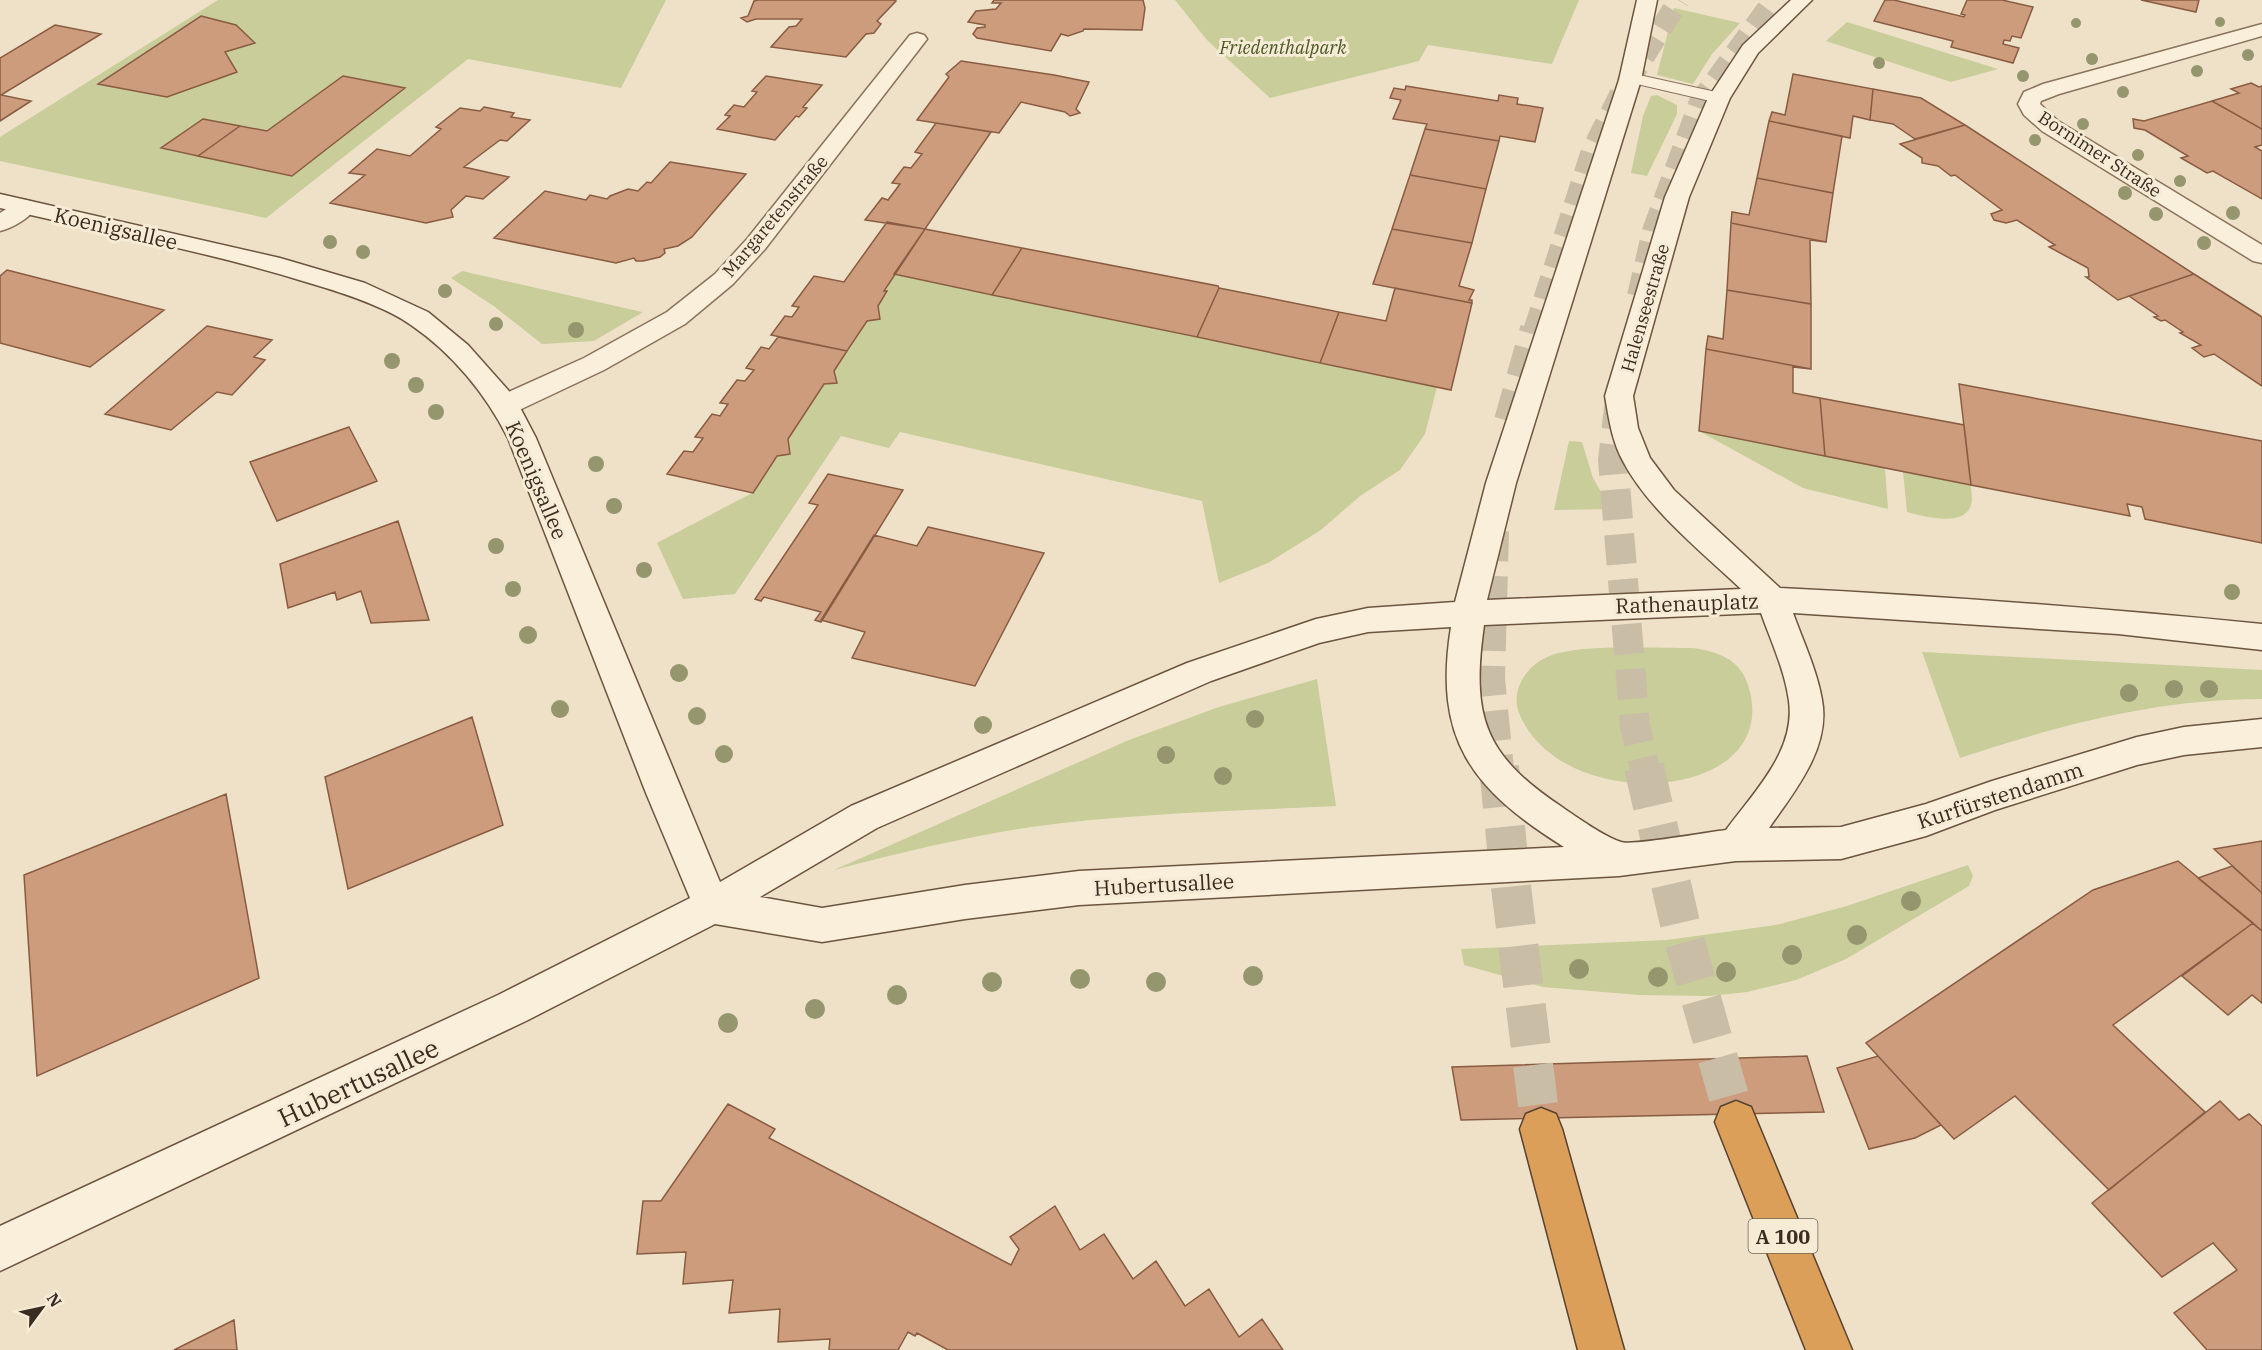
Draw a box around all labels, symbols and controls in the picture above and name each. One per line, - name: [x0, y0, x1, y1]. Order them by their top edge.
- park label: Friedenthalpark: [1218, 36, 1347, 59]
- street label: Bornimer Straße: [2034, 106, 2166, 202]
- street label: Margaretenstraße: [717, 150, 833, 282]
- street label: Koenigsallee: [52, 200, 180, 256]
- street label: Halenseestraße: [1616, 241, 1674, 375]
- street label: Koenigsallee: [500, 417, 574, 543]
- street label: Rathenauplatz: [1615, 587, 1759, 619]
- street label: Kurfürstendamm: [1913, 755, 2087, 835]
- street label: Hubertusallee: [1093, 866, 1235, 902]
- street label: Hubertusallee: [272, 1030, 444, 1134]
- road number: A 100: [1748, 1219, 1818, 1253]
- north arrow: [12, 1278, 72, 1338]
- text: N: [43, 1289, 66, 1311]

